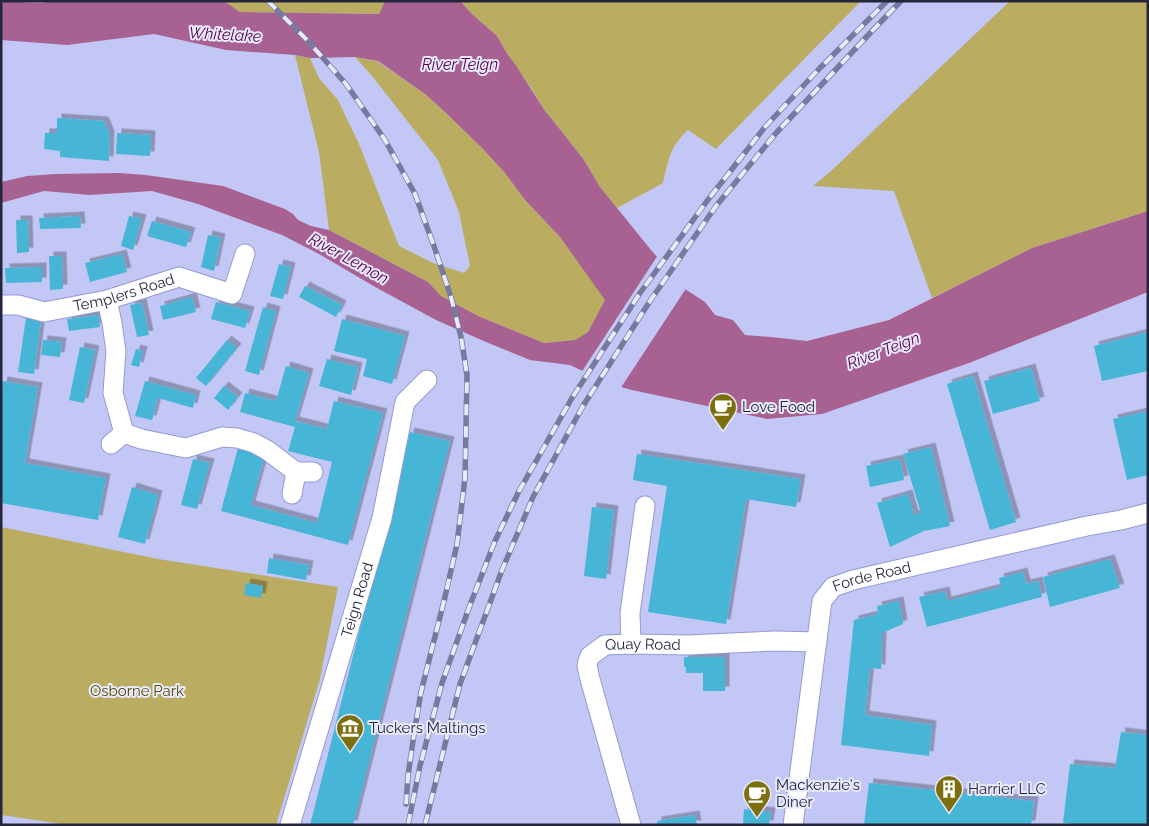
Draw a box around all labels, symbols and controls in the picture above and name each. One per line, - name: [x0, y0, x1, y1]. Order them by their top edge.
- water label: Whitelake: [188, 23, 262, 46]
- water label: River Teign: [422, 55, 498, 74]
- water label: River Lemon: [306, 229, 392, 288]
- street label: Templers Road: [72, 270, 177, 315]
- water label: River Teign: [844, 328, 922, 373]
- cafe icon: Love Food: [708, 392, 738, 431]
- place label: Love Food: [742, 398, 815, 416]
- street label: Forde Road: [830, 558, 913, 595]
- street label: Teign Road: [338, 560, 377, 640]
- street label: Quay Road: [605, 635, 681, 654]
- park label: Osborne Park: [90, 682, 184, 700]
- museum icon: Tuckers Maltings: [335, 713, 365, 752]
- place label: Tuckers Maltings: [369, 719, 486, 737]
- building icon: Harrier LLC: [934, 774, 964, 813]
- place label: Mackenzie's Diner: [776, 776, 860, 811]
- cafe icon: Mackenzie's Diner: [742, 779, 772, 818]
- place label: Harrier LLC: [968, 780, 1046, 798]

